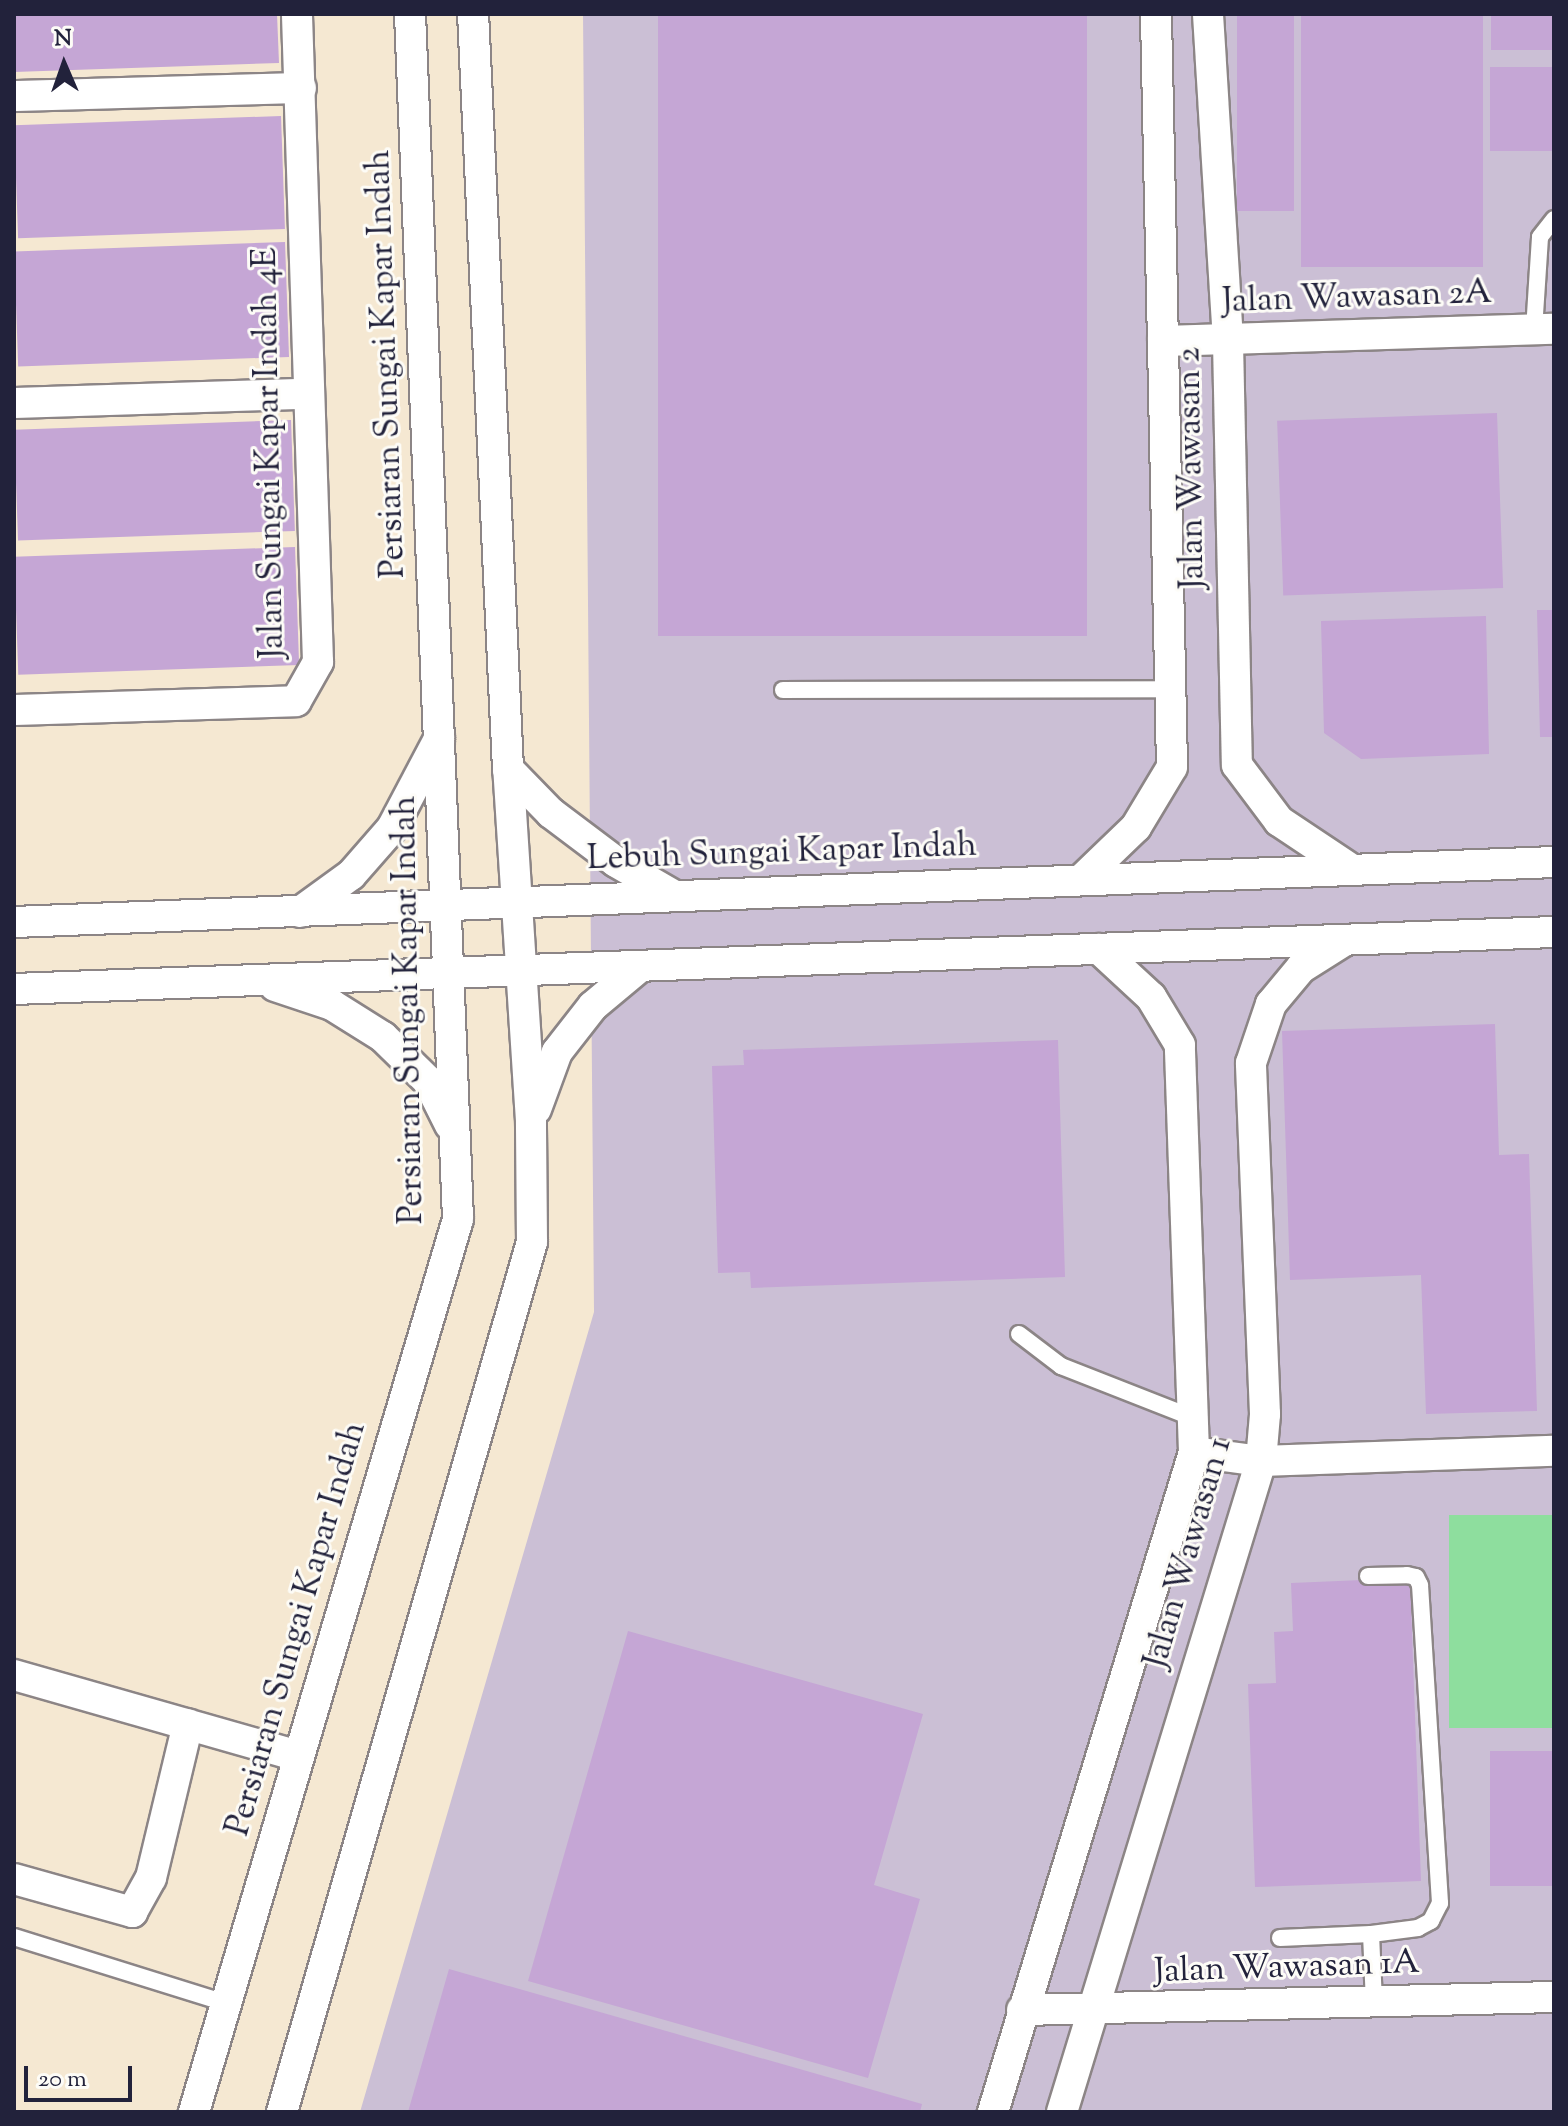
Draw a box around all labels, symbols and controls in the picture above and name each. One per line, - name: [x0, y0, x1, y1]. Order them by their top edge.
- north arrow: [24, 24, 104, 104]
- text: N: [54, 24, 72, 56]
- street label: Persiaran Sungai Kapar Indah: [359, 149, 415, 579]
- street label: Jalan Sungai Kapar Indah 4E: [246, 247, 294, 659]
- street label: Jalan Wawasan 2A: [1221, 273, 1493, 323]
- street label: Jalan Wawasan 2: [1169, 346, 1215, 590]
- street label: Persiaran Sungai Kapar Indah: [385, 795, 433, 1225]
- street label: Lebuh Sungai Kapar Indah: [586, 826, 978, 880]
- street label: Persiaran Sungai Kapar Indah: [218, 1417, 376, 1841]
- street label: Jalan Wawasan 1: [1137, 1433, 1241, 1673]
- street label: Jalan Wawasan 1A: [1154, 1943, 1420, 1993]
- scale bar: [28, 2050, 136, 2100]
- text: 20 m: [38, 2063, 87, 2097]

